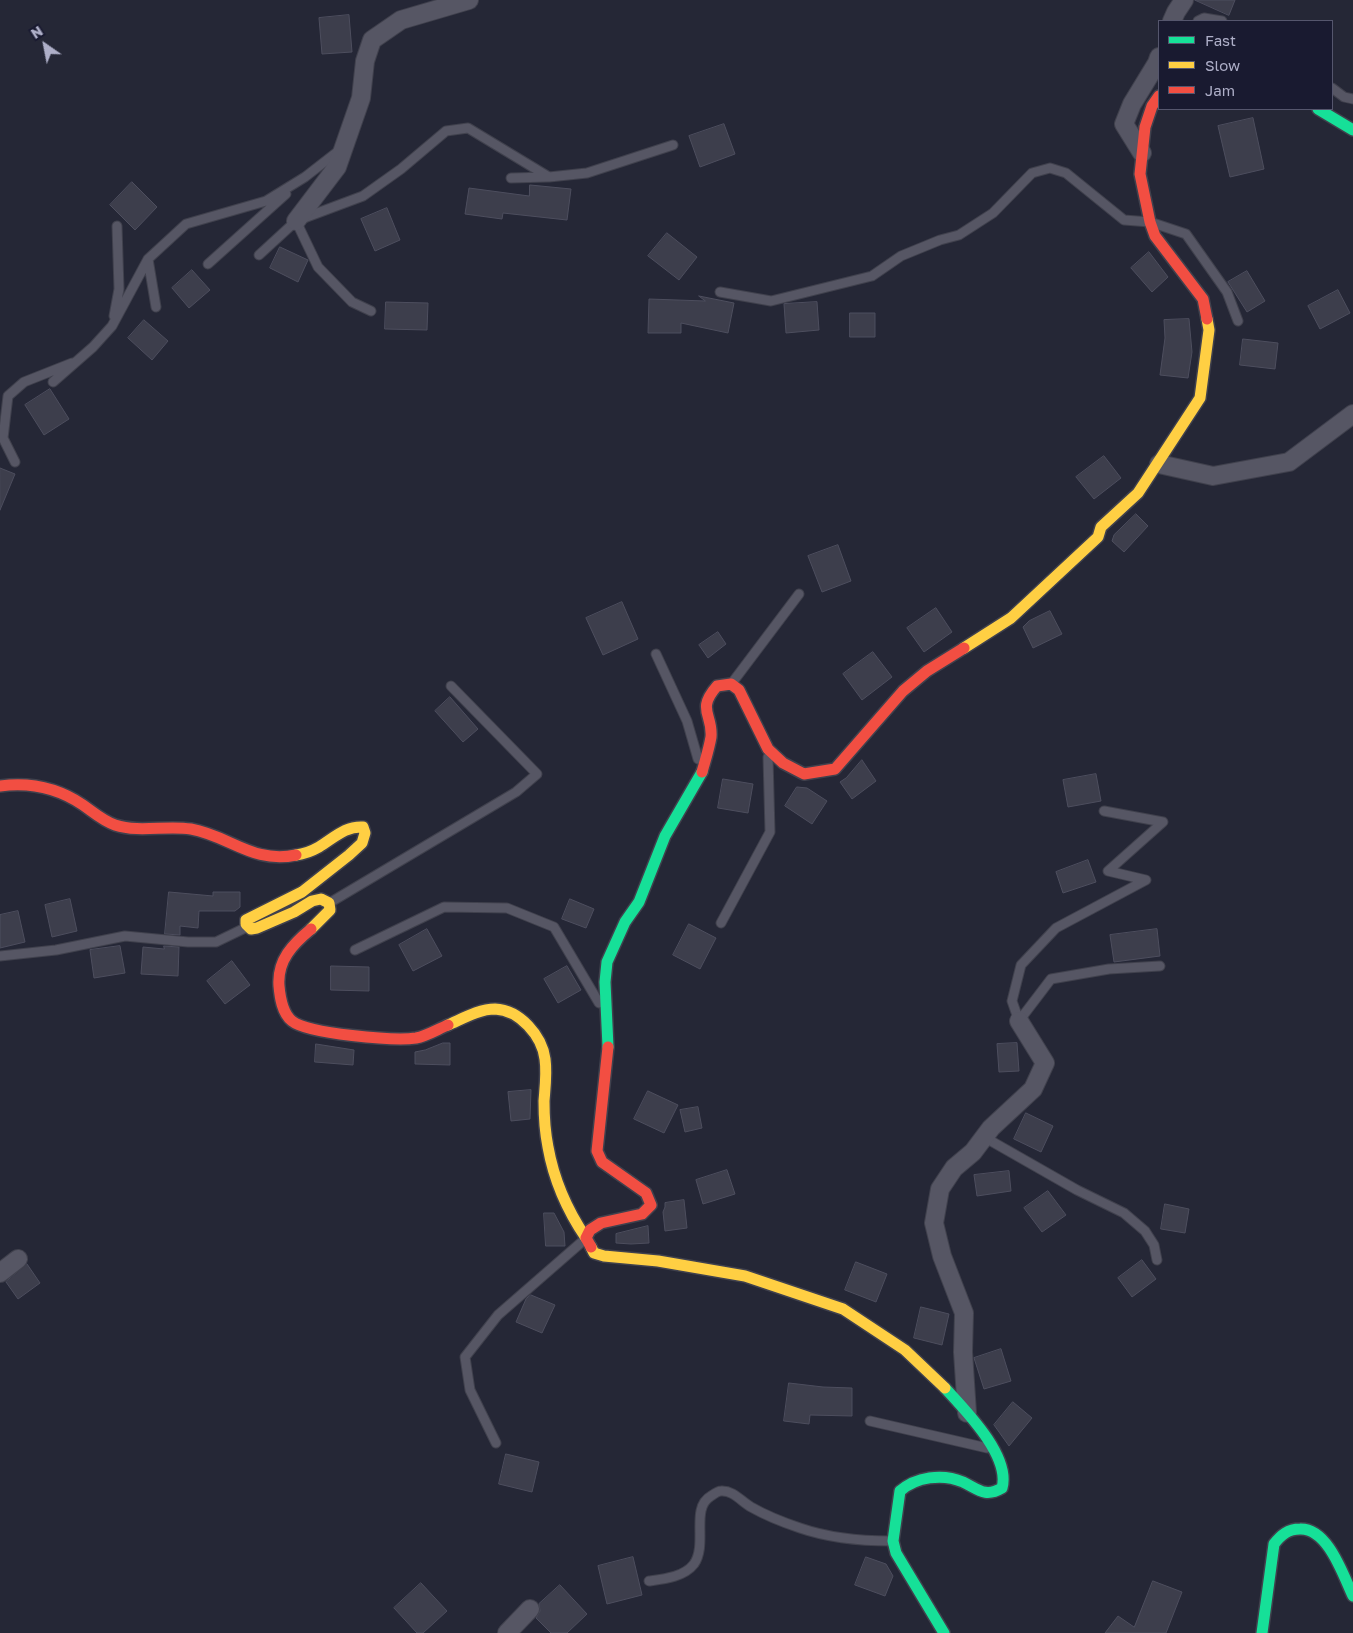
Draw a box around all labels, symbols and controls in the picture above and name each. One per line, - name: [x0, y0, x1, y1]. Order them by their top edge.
- north arrow: [20, 20, 70, 70]
- legend: [1158, 20, 1333, 110]
- text: N: [27, 22, 46, 42]
- text: Fast: [1205, 31, 1236, 49]
- text: Slow: [1205, 56, 1240, 74]
- text: Jam: [1205, 81, 1235, 99]

